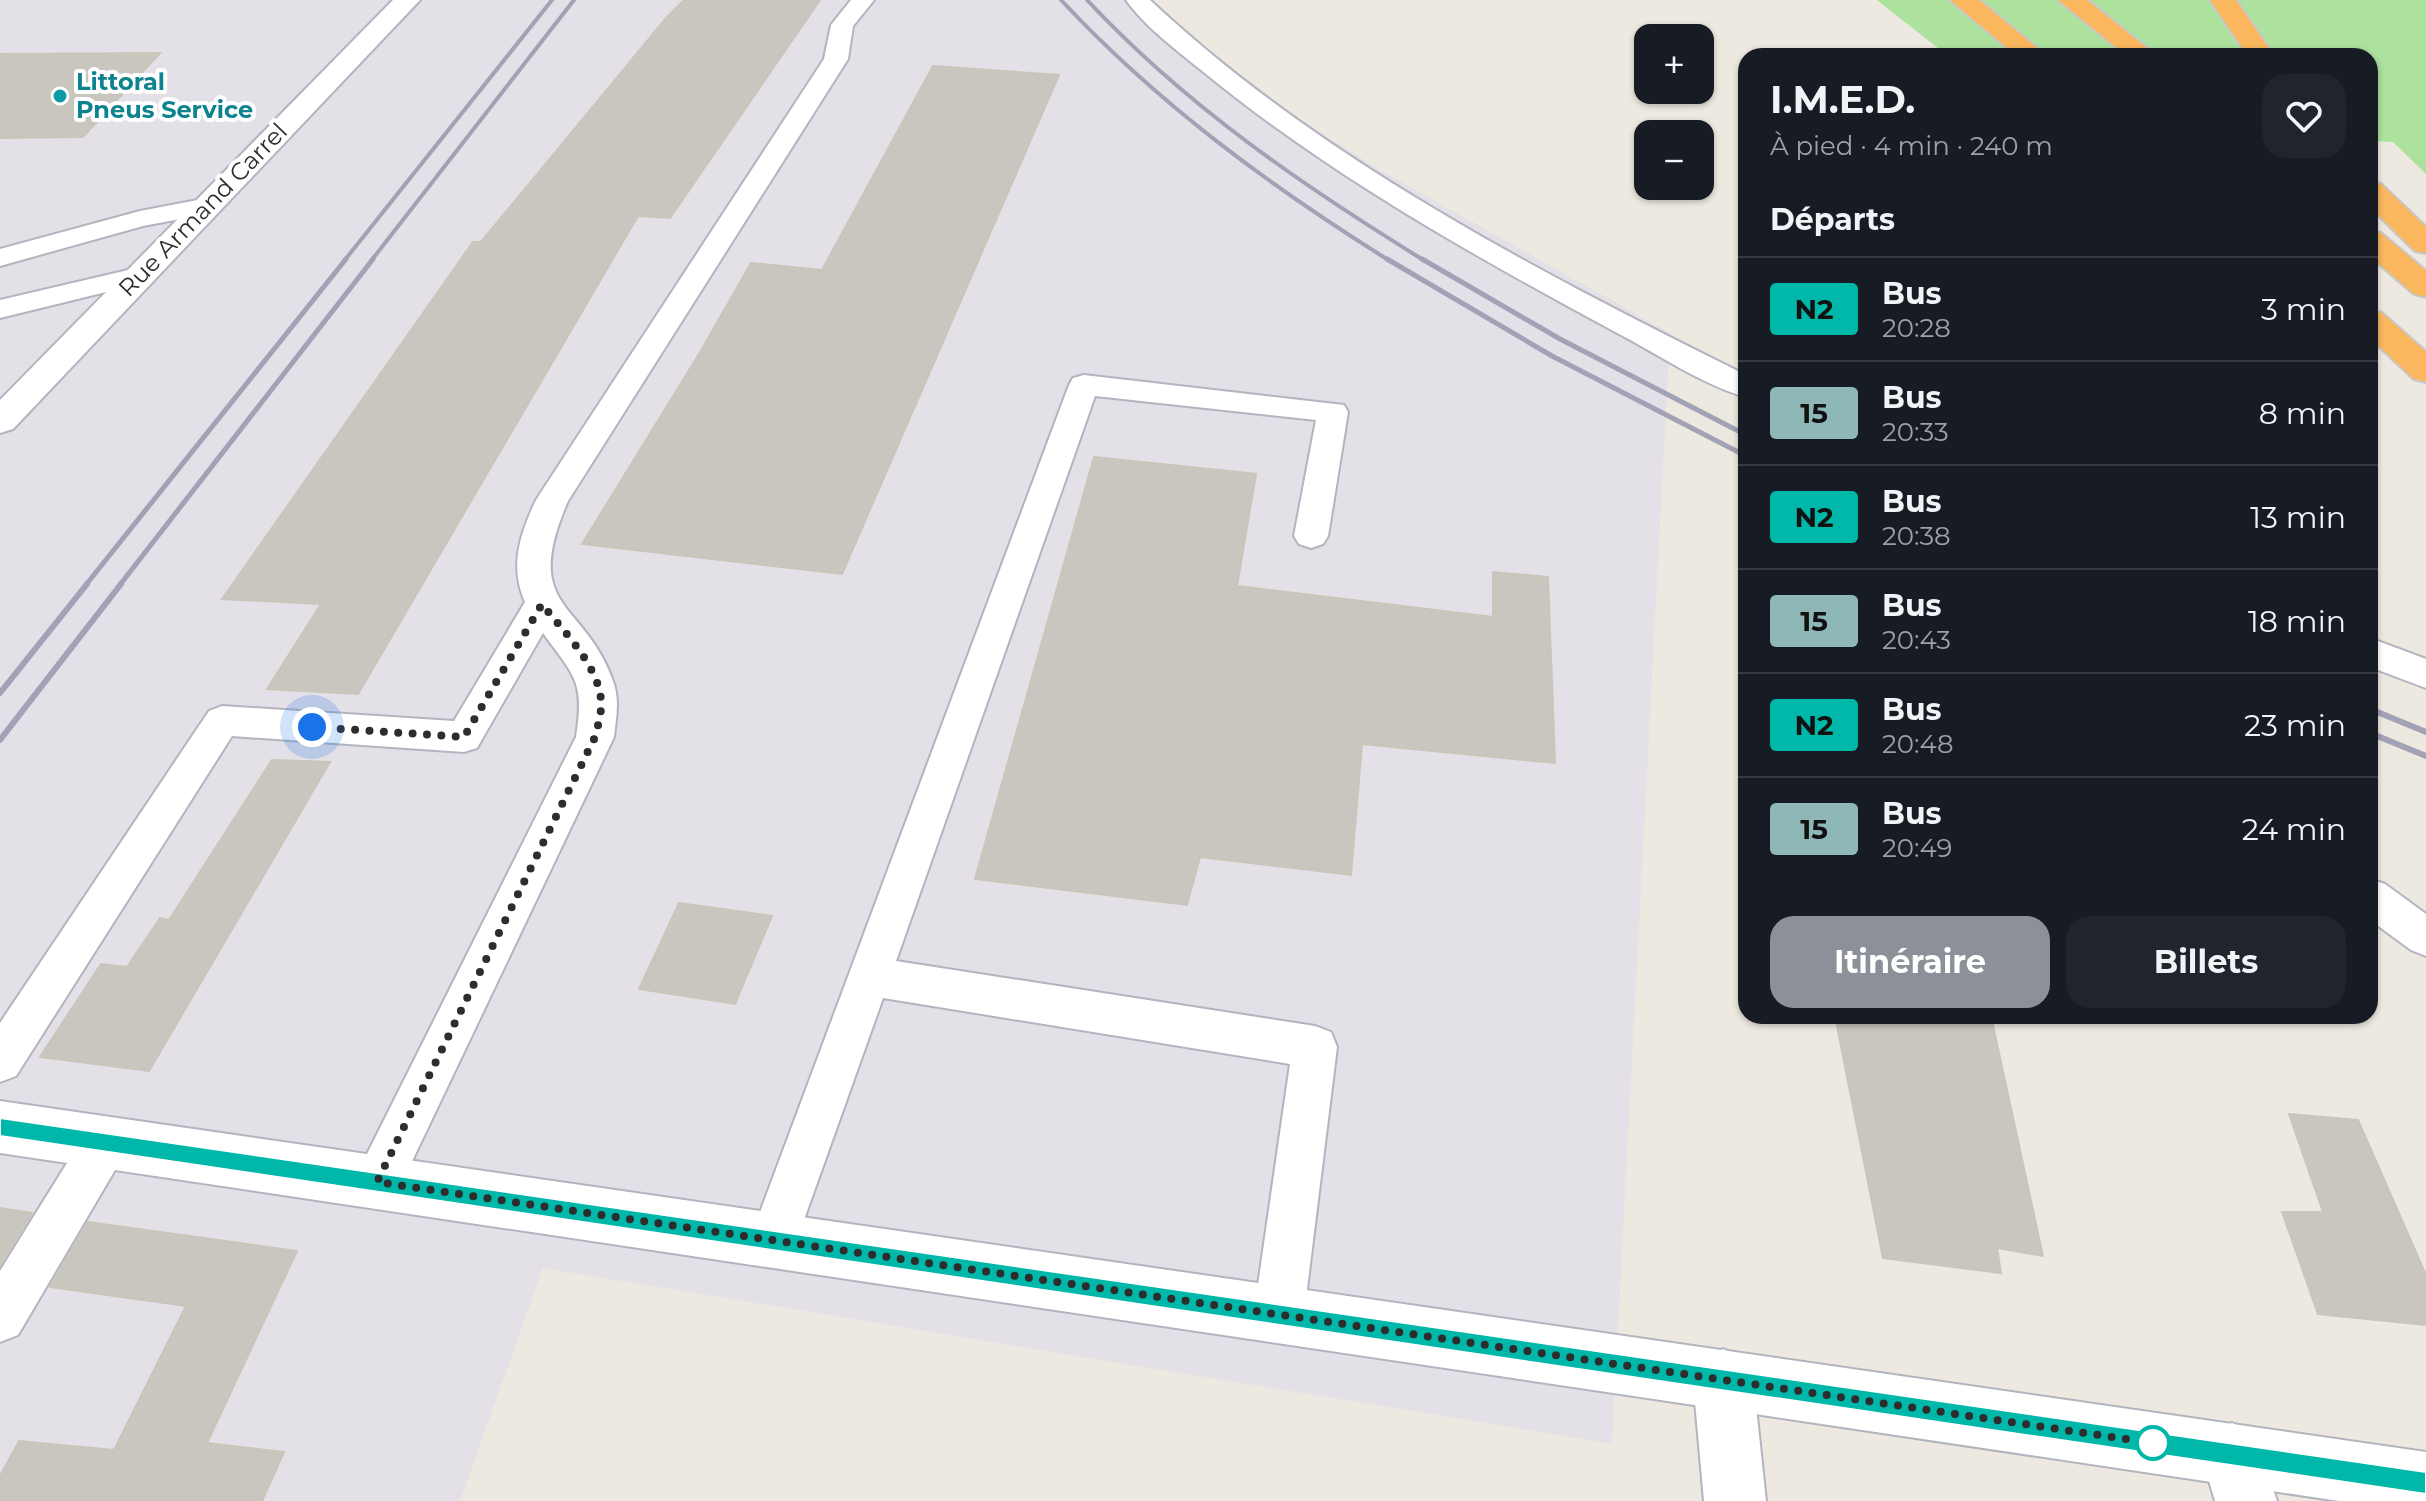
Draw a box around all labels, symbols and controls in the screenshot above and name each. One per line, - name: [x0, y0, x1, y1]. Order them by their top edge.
- map controls: [1634, 24, 1714, 200]
- button: +: [1634, 24, 1714, 104]
- place label: Littoral Pneus Service: [76, 67, 253, 124]
- button: heart: [2262, 74, 2346, 158]
- text: I.M.E.D.: [1770, 76, 1915, 123]
- marker: Littoral Pneus Service: [51, 87, 69, 105]
- street label: Rue Armand Carrel: [112, 117, 293, 302]
- button: −: [1634, 120, 1714, 200]
- text: À pied · 4 min · 240 m: [1770, 130, 2053, 162]
- text: Départs: [1770, 201, 1895, 238]
- text: Bus: [1882, 275, 1942, 312]
- text: 3 min: [2261, 291, 2346, 328]
- text: N2: [1794, 292, 1834, 326]
- text: 20:28: [1882, 312, 1951, 344]
- text: Bus: [1882, 379, 1942, 416]
- text: 8 min: [2259, 395, 2346, 432]
- text: 15: [1800, 396, 1828, 430]
- text: 20:33: [1882, 416, 1949, 448]
- text: Bus: [1882, 483, 1942, 520]
- text: 13 min: [2250, 499, 2346, 536]
- text: N2: [1794, 500, 1834, 534]
- text: 20:38: [1882, 520, 1951, 552]
- text: Bus: [1882, 587, 1942, 624]
- text: 18 min: [2248, 603, 2346, 640]
- text: 15: [1800, 604, 1828, 638]
- text: 20:43: [1882, 624, 1951, 656]
- text: Bus: [1882, 691, 1942, 728]
- your location: [292, 707, 332, 747]
- text: 23 min: [2244, 707, 2346, 744]
- text: N2: [1794, 708, 1834, 742]
- text: 20:48: [1882, 728, 1953, 760]
- text: Bus: [1882, 795, 1942, 832]
- text: 24 min: [2242, 811, 2346, 848]
- text: 15: [1800, 812, 1828, 846]
- text: 20:49: [1882, 832, 1952, 864]
- button: Itinéraire: [1770, 916, 2050, 1008]
- button: Billets: [2066, 916, 2346, 1008]
- unlabelled marker: [2136, 1426, 2170, 1460]

